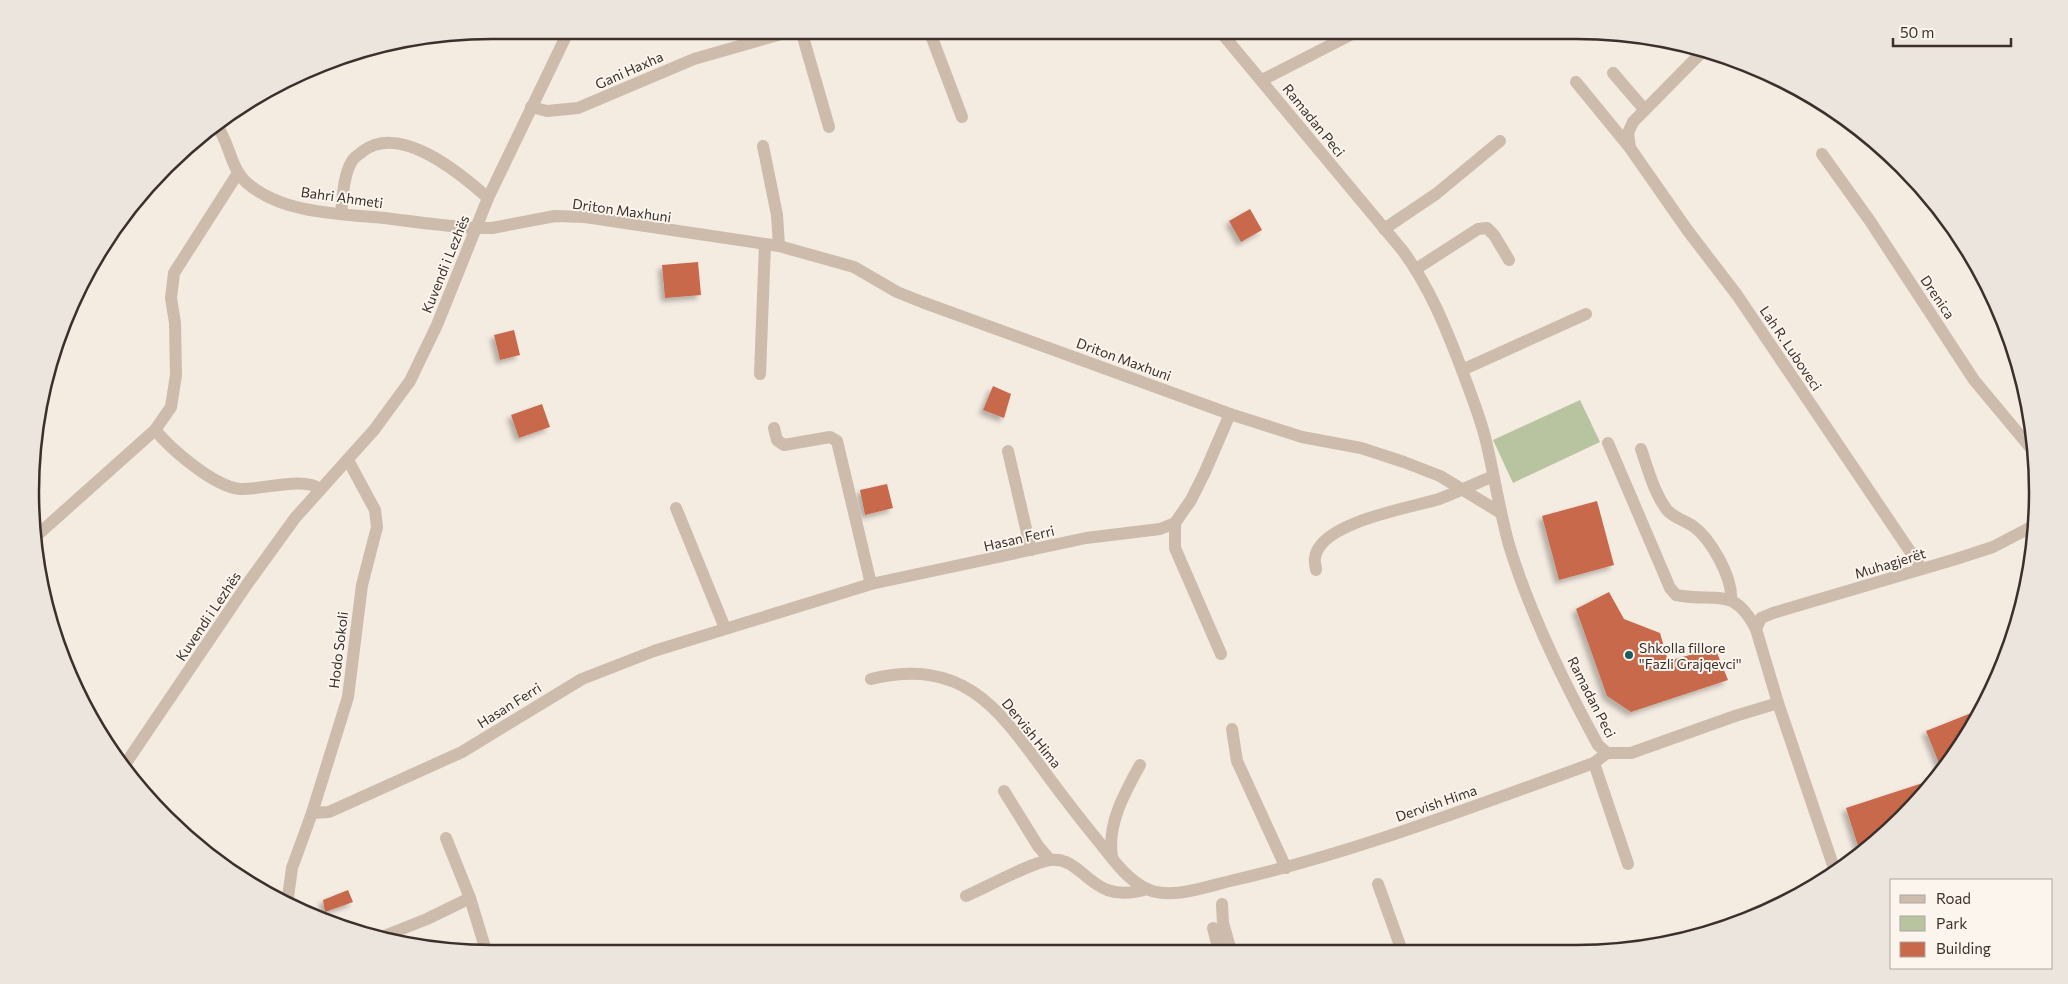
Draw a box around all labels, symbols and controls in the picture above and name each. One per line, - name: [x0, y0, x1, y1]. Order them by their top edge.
- scale bar: [1893, 15, 2010, 47]
- text: 50 m: [1900, 23, 1934, 41]
- street label: Gani Haxha: [592, 47, 666, 93]
- street label: Ramadan Peci: [1279, 80, 1349, 160]
- street label: Bahri Ahmeti: [300, 183, 384, 211]
- street label: Driton Maxhuni: [571, 195, 673, 225]
- street label: Kuvendi i Lezhës: [418, 213, 472, 315]
- street label: Drenica: [1917, 272, 1959, 322]
- street label: Lah R. Luboveci: [1756, 302, 1826, 394]
- street label: Driton Maxhuni: [1074, 334, 1174, 384]
- street label: Hasan Ferri: [982, 522, 1056, 554]
- street label: Muhagjerët: [1852, 544, 1928, 582]
- street label: Kuvendi i Lezhës: [172, 568, 244, 664]
- street label: Hodo Sokoli: [325, 611, 351, 689]
- place label: Shkolla fillore ''Fazli Grajqevci'': [1639, 639, 1742, 672]
- marker: Shkolla fillore ''Fazli Grajqevci'': [1623, 649, 1635, 661]
- street label: Ramadan Peci: [1564, 654, 1620, 740]
- street label: Hasan Ferri: [474, 679, 544, 731]
- street label: Dervish Hima: [999, 695, 1065, 771]
- street label: Dervish Hima: [1393, 781, 1479, 825]
- legend: [1890, 879, 2053, 969]
- text: Road: [1936, 889, 1971, 907]
- text: Park: [1936, 914, 1967, 932]
- text: Building: [1936, 939, 1991, 957]

